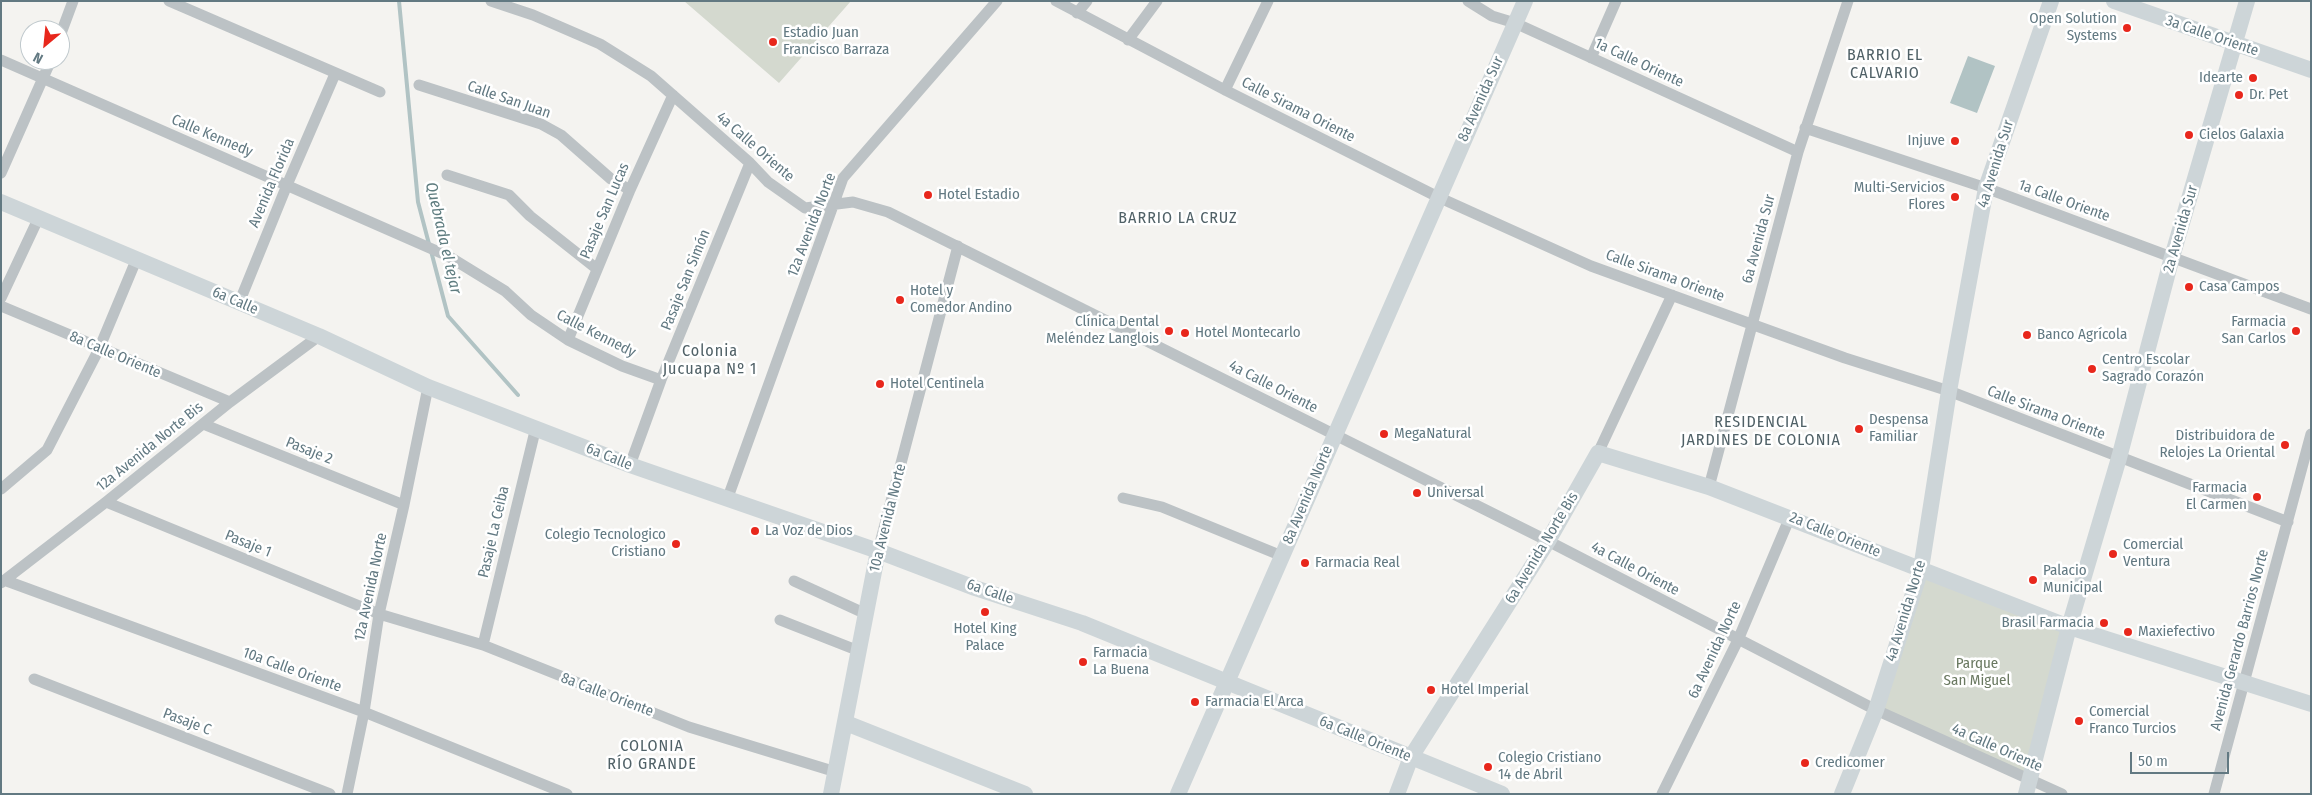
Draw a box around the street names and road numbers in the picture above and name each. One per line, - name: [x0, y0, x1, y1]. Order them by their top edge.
- street label: 3a Calle Oriente: [2163, 12, 2261, 60]
- street label: 1a Calle Oriente: [1592, 35, 1686, 91]
- street label: 8a Avenida Sur: [1454, 54, 1508, 144]
- street label: Calle Sirama Oriente: [1238, 74, 1358, 146]
- street label: Calle San Juan: [465, 77, 553, 123]
- street label: 4a Calle Oriente: [712, 108, 798, 186]
- street label: Calle Kennedy: [169, 111, 255, 161]
- street label: 4a Avenida Sur: [1974, 118, 2018, 210]
- street label: Avenida Florida: [245, 136, 299, 230]
- street label: Pasaje San Lucas: [577, 160, 633, 262]
- street label: 12a Avenida Norte: [784, 170, 840, 280]
- street label: 1a Calle Oriente: [2016, 176, 2112, 226]
- street label: 2a Avenida Sur: [2160, 183, 2202, 275]
- street label: 6a Avenida Sur: [1738, 193, 1780, 285]
- street label: Pasaje San Simón: [658, 227, 714, 333]
- street label: Calle Sirama Oriente: [1603, 246, 1727, 306]
- street label: 6a Calle: [209, 283, 261, 319]
- street label: Calle Kennedy: [553, 306, 639, 362]
- street label: 8a Calle Oriente: [67, 328, 163, 382]
- street label: 4a Calle Oriente: [1226, 357, 1320, 417]
- street label: Calle Sirama Oriente: [1984, 382, 2108, 444]
- street label: 12a Avenida Norte Bis: [93, 398, 207, 496]
- street label: Pasaje 2: [283, 433, 335, 469]
- street label: 6a Calle: [583, 440, 635, 474]
- street label: 8a Avenida Norte: [1279, 443, 1337, 547]
- street label: 10a Avenida Norte: [866, 462, 910, 574]
- street label: Pasaje La Ceiba: [475, 484, 513, 580]
- street label: 6a Avenida Norte Bis: [1502, 489, 1582, 607]
- street label: 2a Calle Oriente: [1787, 509, 1883, 561]
- street label: Pasaje 1: [222, 527, 274, 561]
- street label: 12a Avenida Norte: [351, 531, 391, 643]
- street label: 4a Calle Oriente: [1588, 538, 1682, 600]
- street label: Avenida Gerardo Barrios Norte: [2207, 547, 2273, 733]
- street label: 4a Avenida Norte: [1882, 558, 1930, 664]
- street label: 6a Calle: [964, 576, 1016, 608]
- street label: 6a Avenida Norte: [1685, 599, 1745, 701]
- street label: 10a Calle Oriente: [240, 644, 344, 696]
- street label: 8a Calle Oriente: [558, 669, 656, 721]
- street label: Pasaje C: [160, 705, 214, 739]
- street label: 6a Calle Oriente: [1316, 712, 1414, 766]
- street label: 4a Calle Oriente: [1949, 720, 2045, 776]

